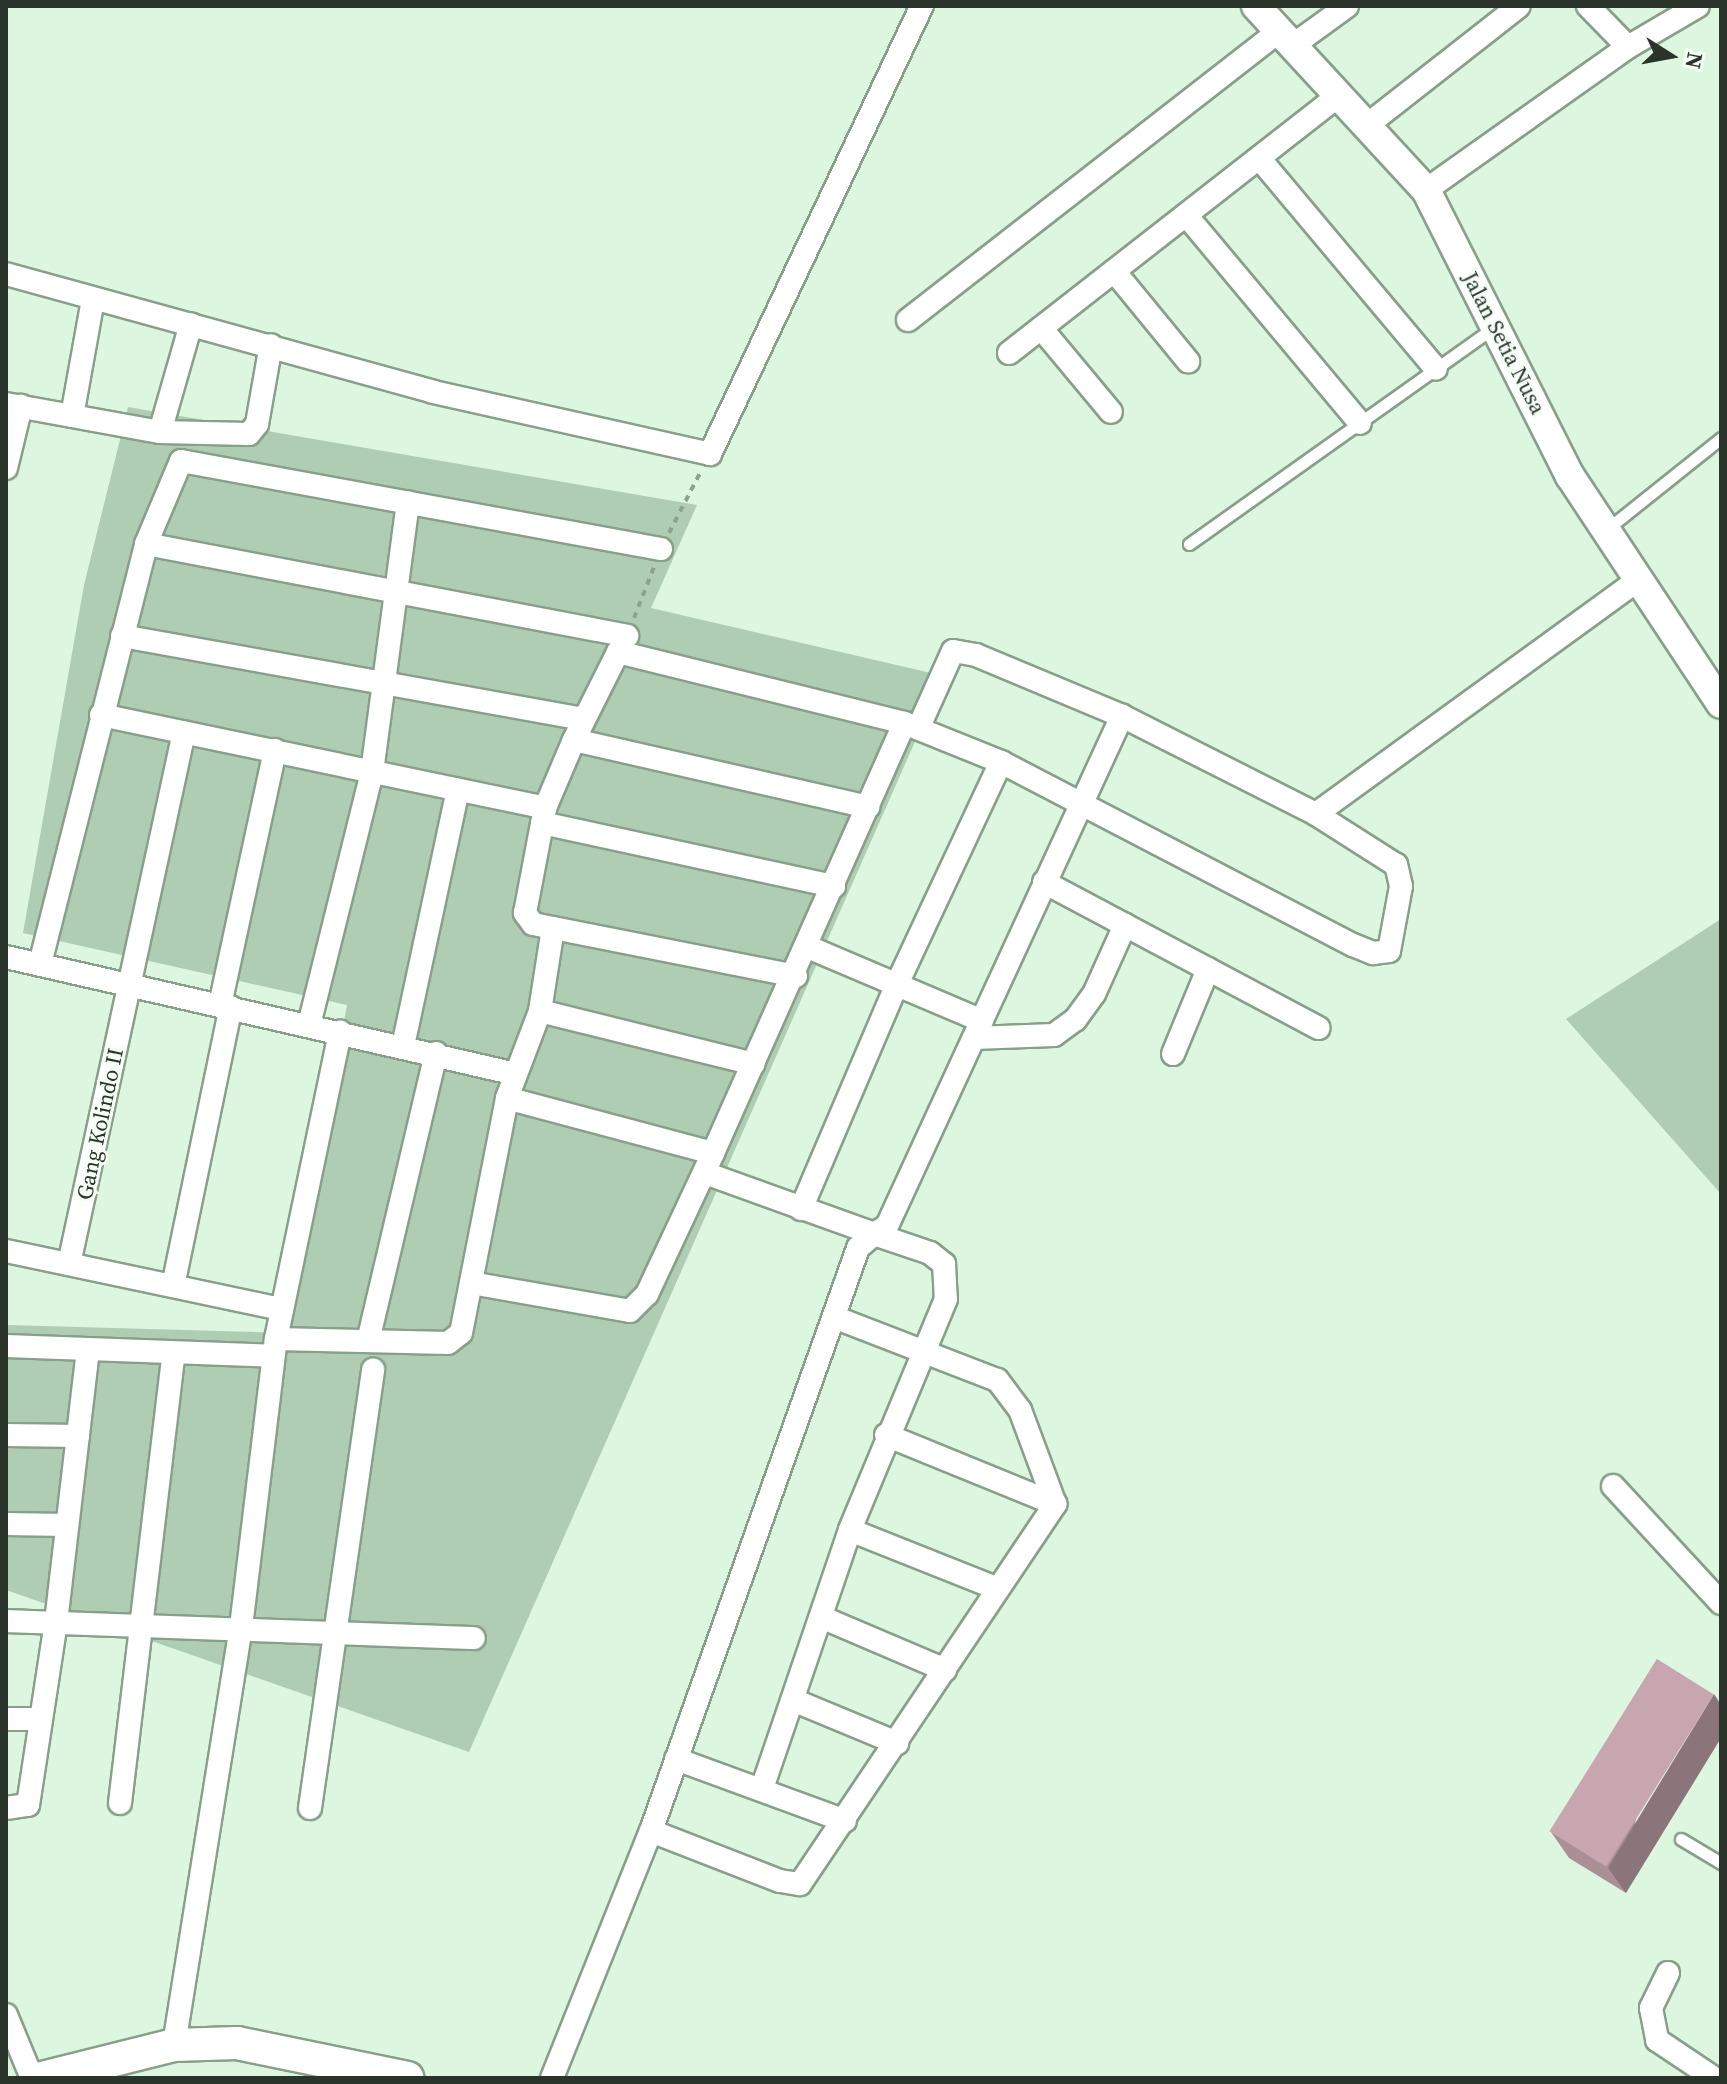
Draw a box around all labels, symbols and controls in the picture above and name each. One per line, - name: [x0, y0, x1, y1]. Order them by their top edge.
- north arrow: [1631, 16, 1711, 96]
- text: N: [1678, 50, 1711, 71]
- street label: Jalan Setia Nusa: [1457, 267, 1551, 419]
- street label: Gang Kolindo II: [71, 1046, 129, 1202]

